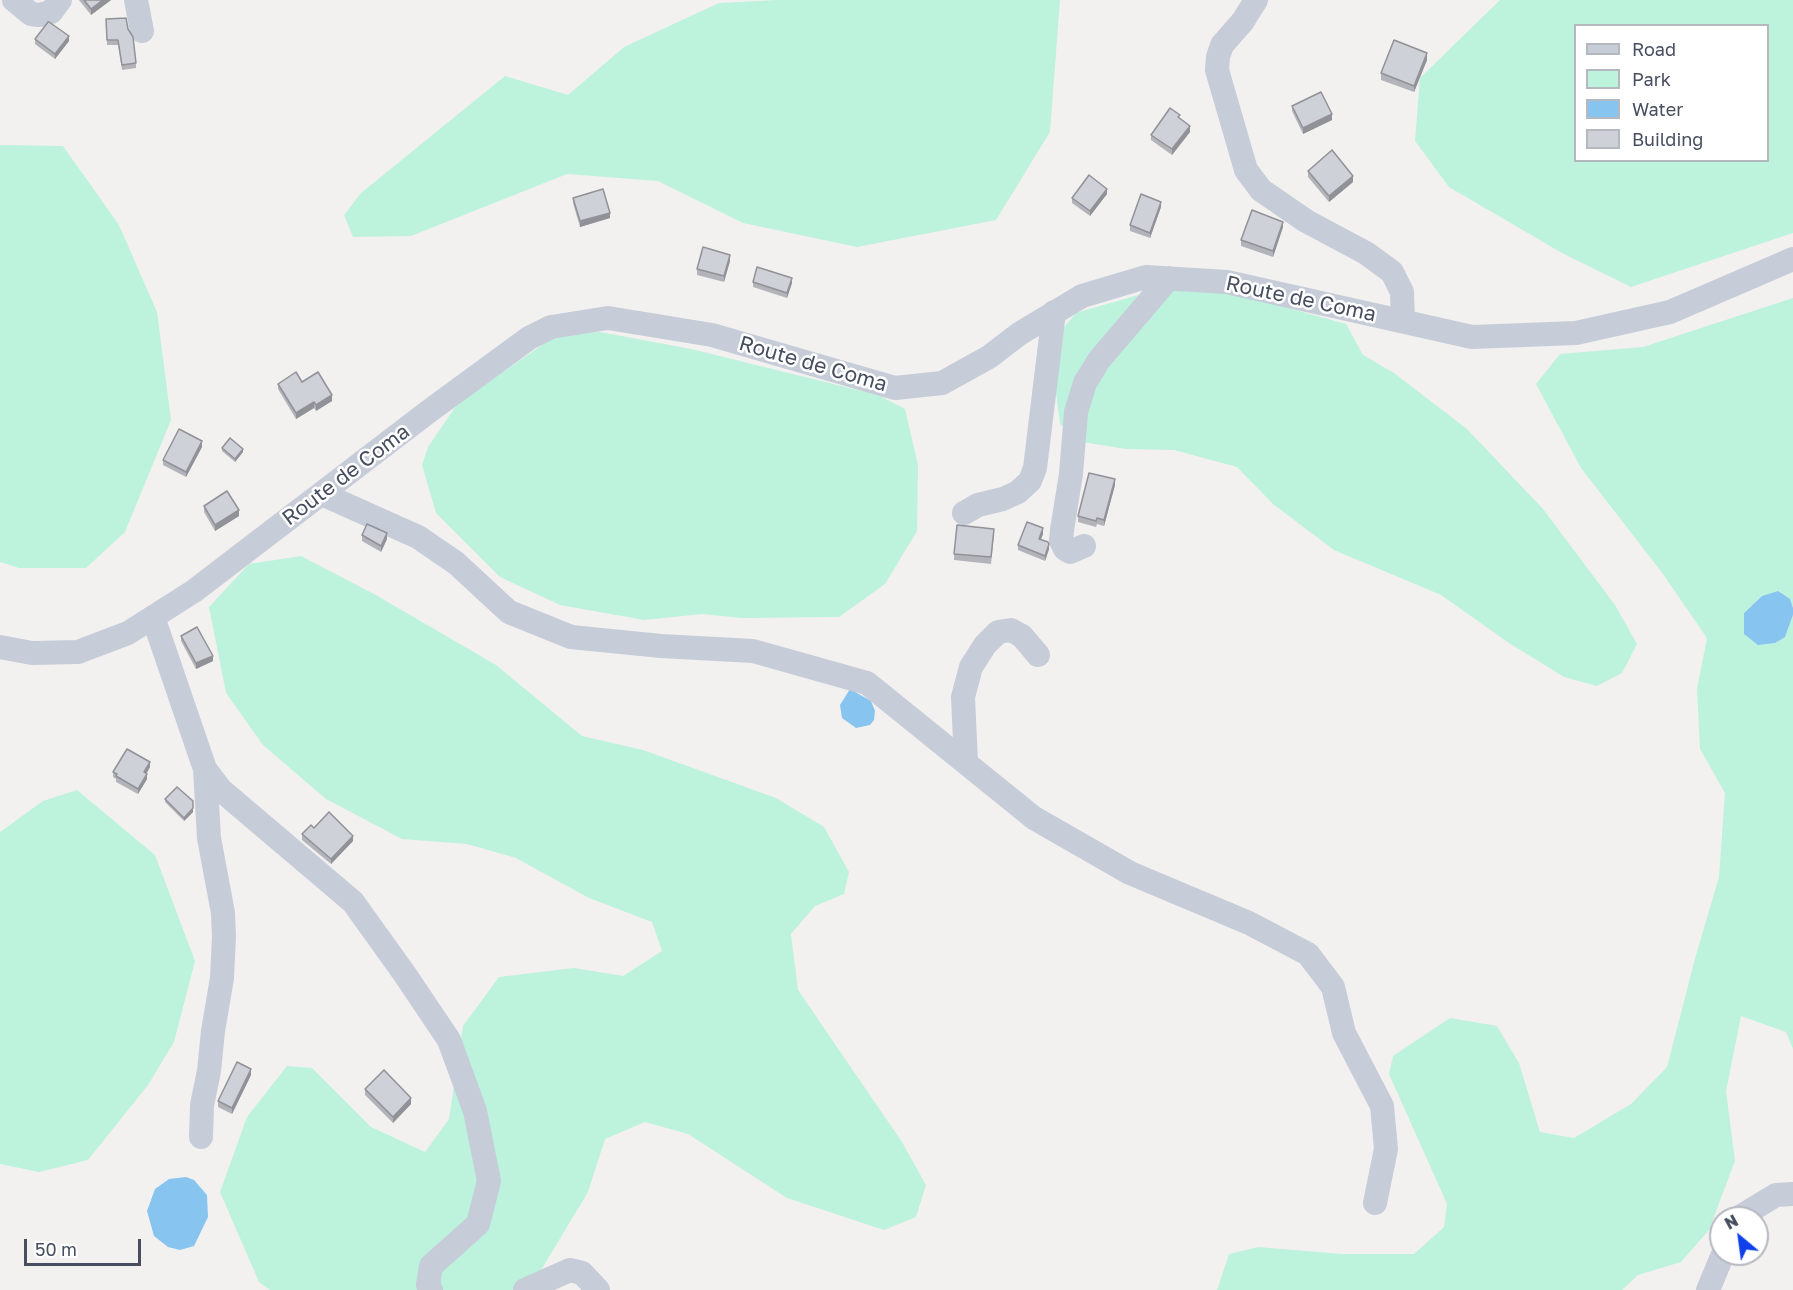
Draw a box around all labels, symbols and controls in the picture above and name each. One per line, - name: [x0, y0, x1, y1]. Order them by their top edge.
- legend: [1574, 24, 1769, 162]
- text: Road: [1632, 38, 1676, 60]
- text: Park: [1632, 68, 1671, 90]
- text: Water: [1632, 98, 1683, 120]
- text: Building: [1632, 128, 1703, 150]
- street label: Route de Coma: [1224, 271, 1378, 327]
- street label: Route de Coma: [736, 331, 890, 397]
- street label: Route de Coma: [277, 419, 415, 531]
- north arrow: [1709, 1206, 1769, 1266]
- text: N: [1721, 1210, 1741, 1234]
- scale bar: [27, 1227, 144, 1265]
- text: 50 m: [35, 1238, 77, 1260]

